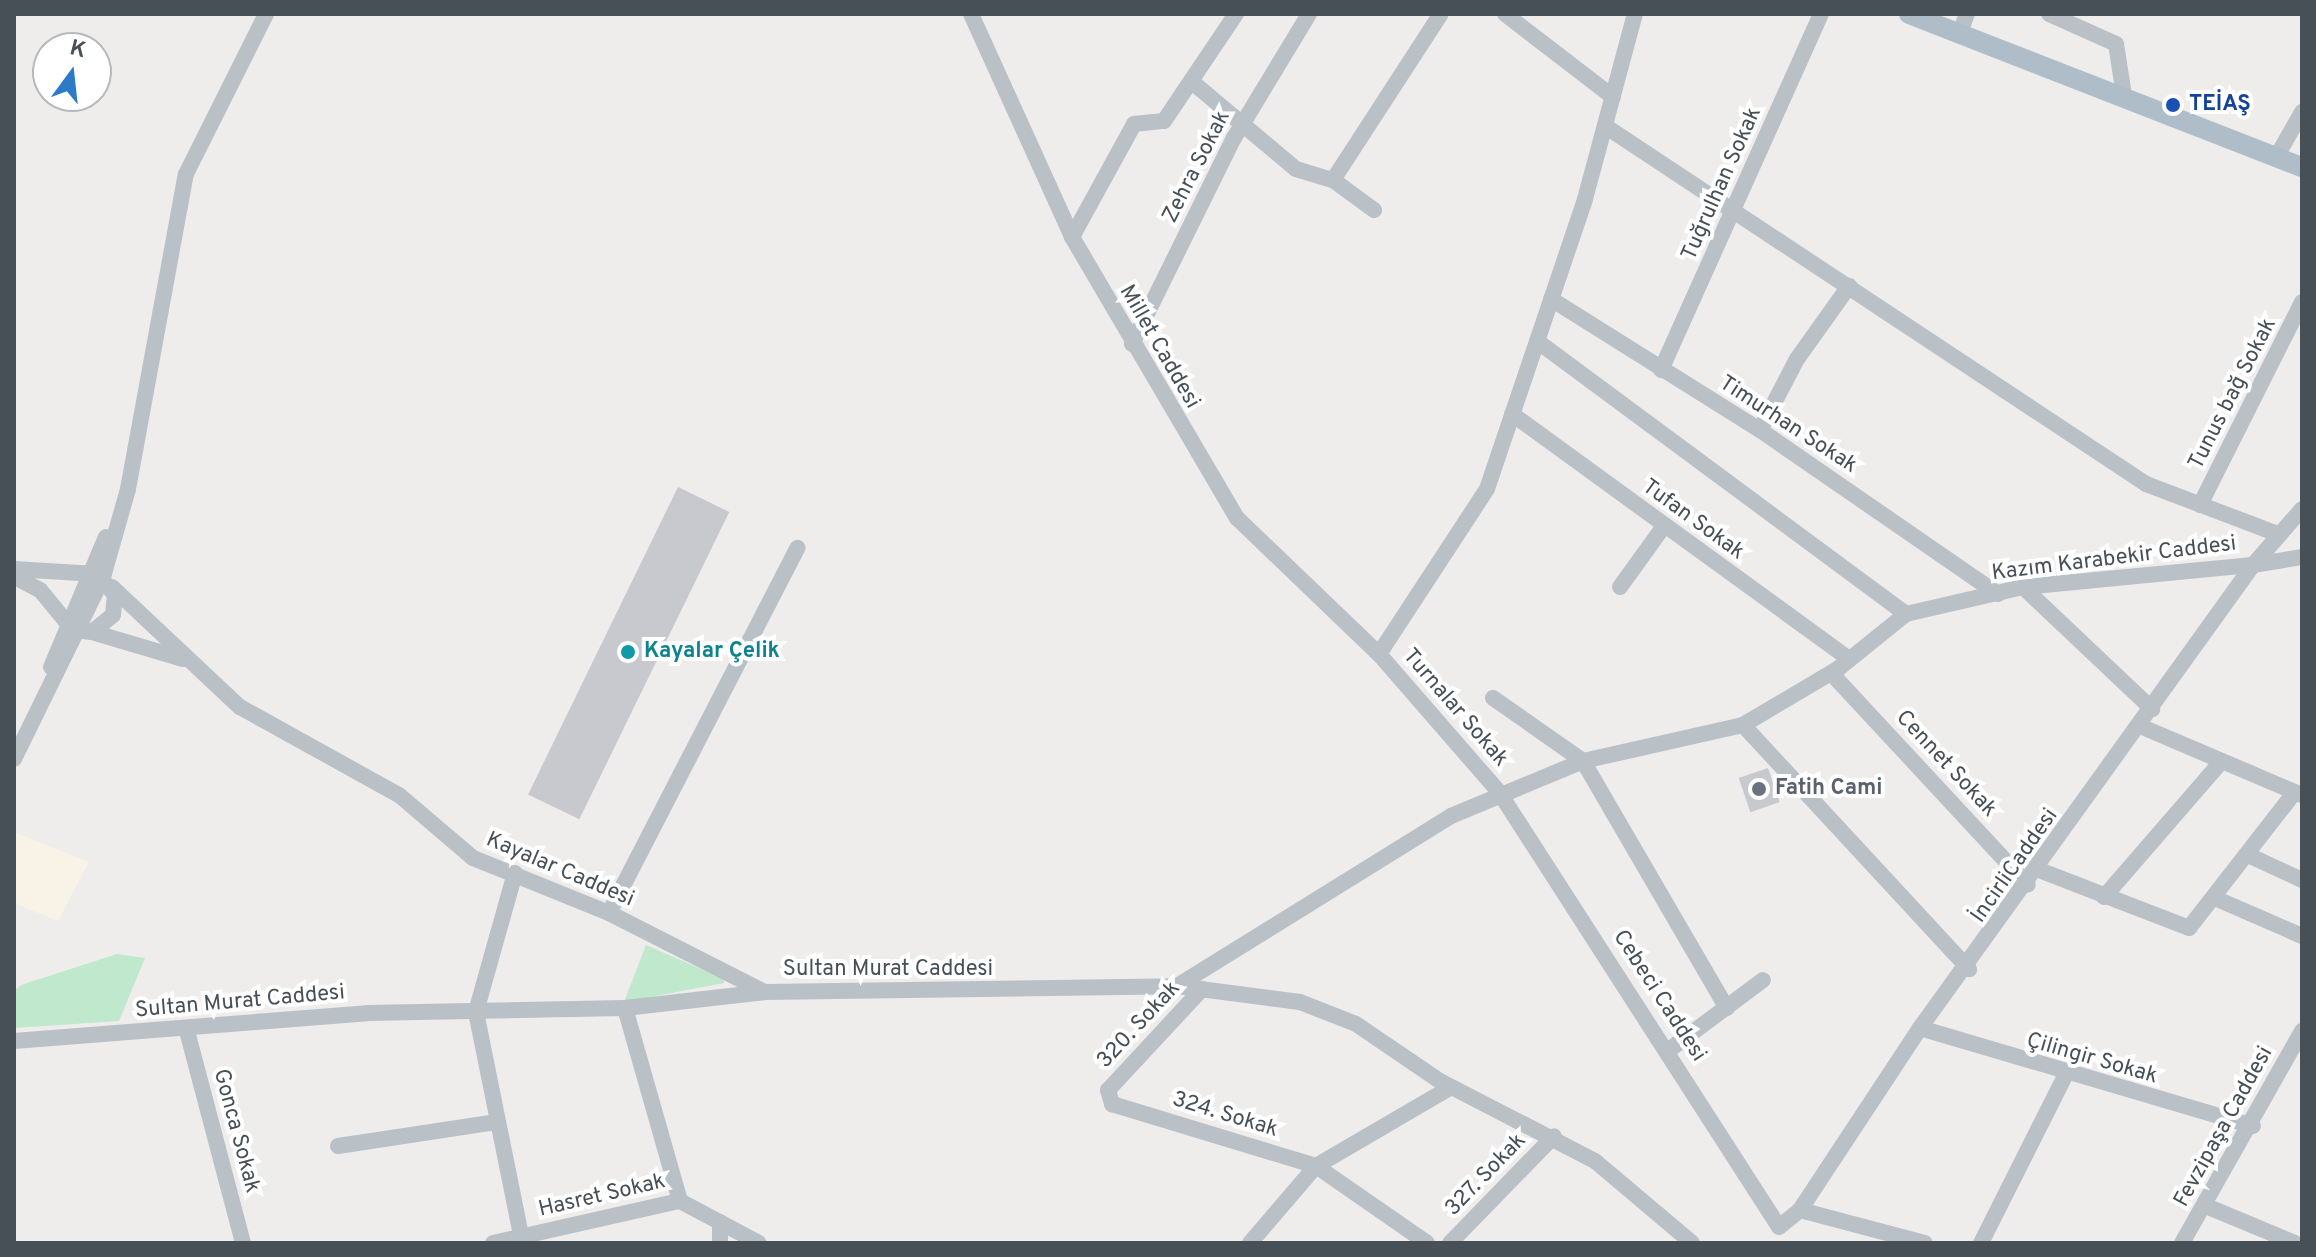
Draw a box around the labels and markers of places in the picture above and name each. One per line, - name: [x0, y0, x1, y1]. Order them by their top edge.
- place label: TEİAŞ: [2189, 92, 2251, 118]
- marker: TEİAŞ: [2164, 96, 2182, 114]
- place label: Kayalar Çelik: [644, 639, 780, 665]
- marker: Kayalar Çelik: [619, 643, 637, 661]
- place label: Fatih Cami: [1775, 776, 1883, 802]
- marker: Fatih Cami: [1750, 780, 1768, 798]

